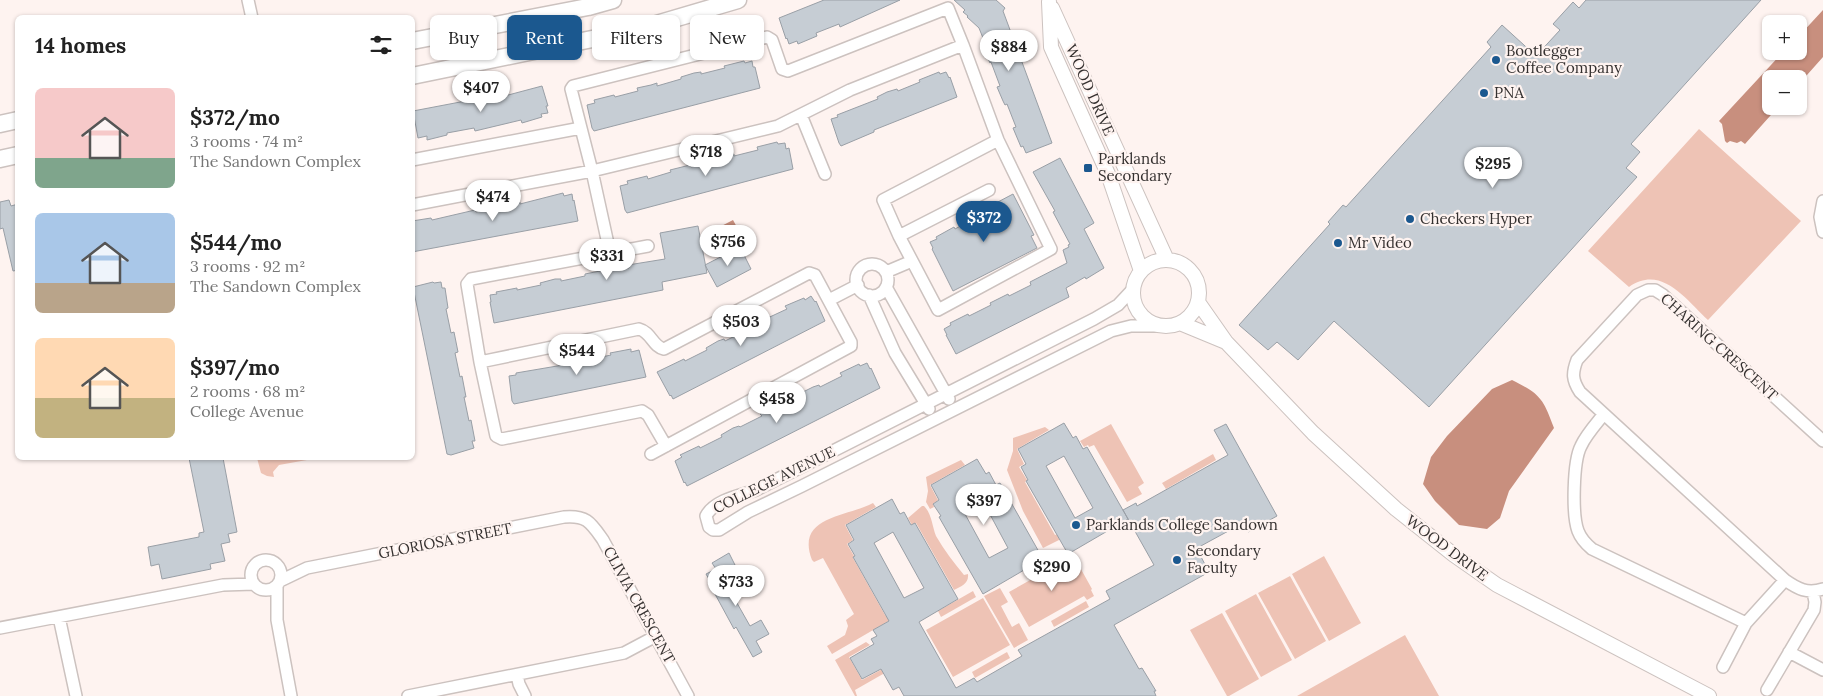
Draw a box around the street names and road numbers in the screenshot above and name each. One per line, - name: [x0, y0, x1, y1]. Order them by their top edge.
- street label: WOOD DRIVE: [1062, 41, 1119, 138]
- street label: CHARING CRESCENT: [1657, 289, 1782, 405]
- street label: COLLEGE AVENUE: [710, 442, 838, 517]
- street label: WOOD DRIVE: [1402, 510, 1492, 585]
- street label: GLORIOSA STREET: [377, 518, 514, 563]
- street label: CLIVIA CRESCENT: [599, 543, 680, 667]

